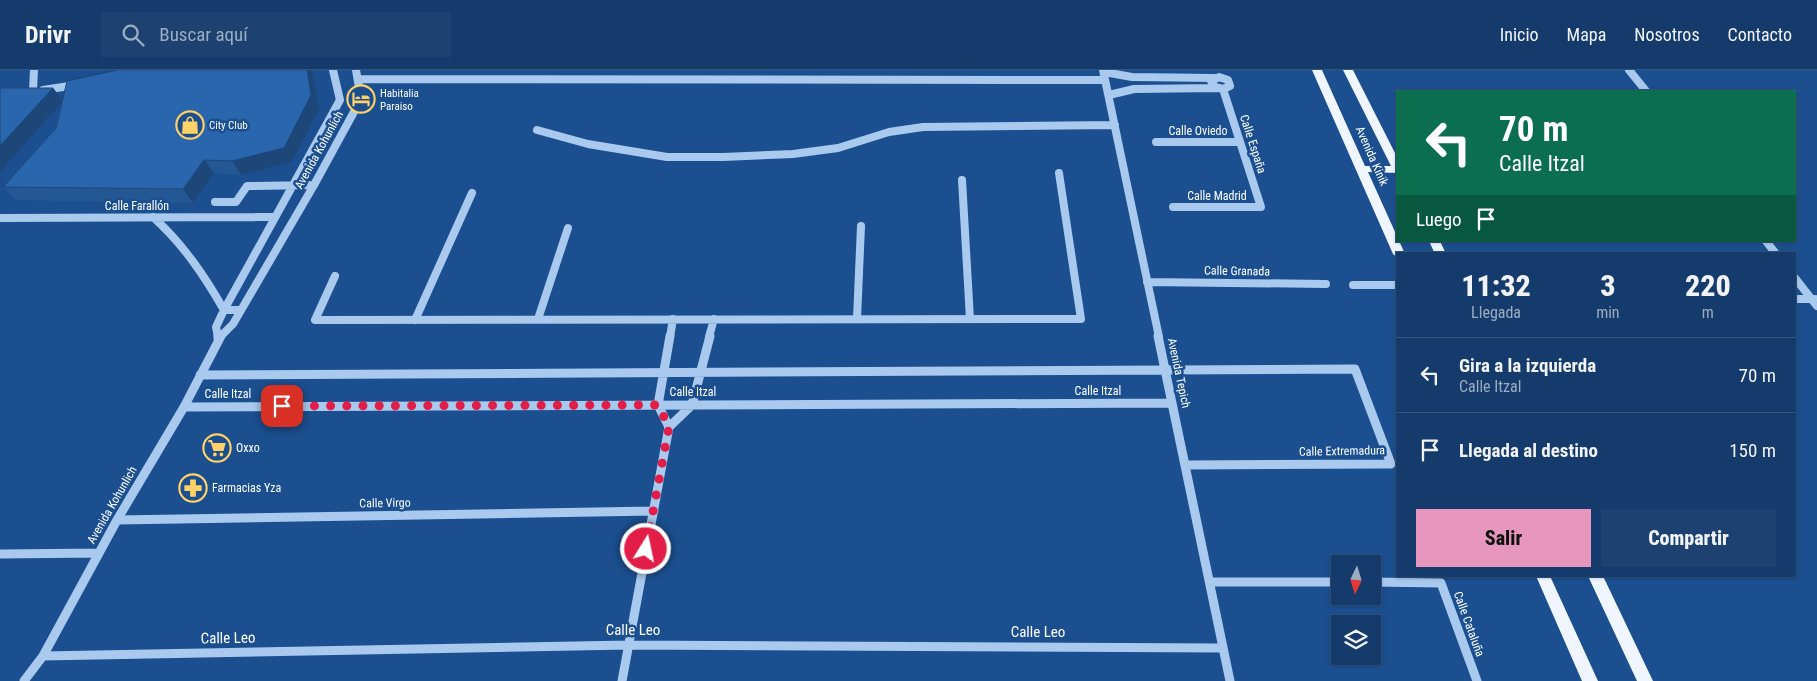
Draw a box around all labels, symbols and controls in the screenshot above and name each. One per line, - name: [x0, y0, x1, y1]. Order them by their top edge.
- search box: [101, 12, 451, 57]
- text: Drivr: [25, 21, 71, 49]
- icon: search: [119, 21, 147, 49]
- text: Buscar aquí: [159, 23, 248, 46]
- text: Inicio: [1500, 24, 1539, 45]
- text: Mapa: [1567, 24, 1606, 45]
- text: Nosotros: [1634, 24, 1700, 45]
- text: Contacto: [1728, 24, 1792, 45]
- hotel icon: Habitalia Paraiso: [346, 84, 376, 114]
- place label: Habitalia Paraiso: [380, 87, 419, 113]
- street label: Avenida Kohunlich: [292, 108, 346, 191]
- text: 70 m: [1499, 109, 1568, 150]
- shop icon: City Club: [175, 110, 205, 140]
- icon: left: [1416, 110, 1481, 175]
- street label: Calle España: [1237, 113, 1269, 175]
- place label: City Club: [209, 119, 248, 132]
- street label: Calle Oviedo: [1168, 124, 1228, 138]
- street label: Avenida Kinik: [1353, 124, 1392, 188]
- text: Calle Itzal: [1499, 151, 1585, 176]
- street label: Calle Madrid: [1187, 189, 1247, 203]
- street label: Calle Farallón: [105, 199, 169, 213]
- icon: arrive: [1472, 205, 1500, 233]
- text: Luego: [1416, 208, 1462, 231]
- street label: Calle Granada: [1204, 263, 1270, 279]
- text: 11:32: [1461, 268, 1531, 303]
- text: 3: [1600, 268, 1615, 303]
- text: 220: [1685, 268, 1731, 303]
- text: Llegada: [1471, 303, 1521, 322]
- text: min: [1596, 303, 1620, 322]
- text: m: [1702, 303, 1714, 322]
- street label: Avenida Tepich: [1165, 337, 1193, 410]
- text: Gira a la izquierda: [1459, 354, 1596, 377]
- icon: left: [1416, 361, 1444, 389]
- text: 70 m: [1739, 364, 1776, 387]
- text: Calle Itzal: [1459, 377, 1521, 396]
- street label: Calle Itzal: [1075, 384, 1121, 398]
- pin: [261, 385, 303, 427]
- street label: Calle Itzal: [670, 385, 716, 399]
- street label: Calle Itzal: [205, 387, 251, 401]
- icon: arrive: [268, 392, 296, 420]
- supermarket icon: Oxxo: [202, 433, 232, 463]
- icon: arrive: [1416, 436, 1444, 464]
- text: Llegada al destino: [1459, 439, 1598, 462]
- text: 150 m: [1729, 439, 1776, 462]
- place label: Oxxo: [236, 441, 260, 455]
- street label: Calle Extremadura: [1299, 443, 1385, 459]
- street label: Avenida Kohunlich: [84, 464, 140, 546]
- pharmacy icon: Farmacias Yza: [178, 473, 208, 503]
- place label: Farmacias Yza: [212, 481, 281, 495]
- street label: Calle Virgo: [359, 496, 411, 510]
- button: Salir: [1416, 509, 1591, 567]
- button: Compartir: [1601, 509, 1776, 567]
- position arrow: [619, 522, 671, 574]
- north arrow: [1331, 555, 1381, 605]
- map controls: [1331, 555, 1381, 665]
- street label: Calle Cataluña: [1451, 589, 1487, 659]
- button: layers: [1331, 615, 1381, 665]
- street label: Calle Leo: [606, 621, 660, 639]
- street label: Calle Leo: [1011, 623, 1065, 641]
- street label: Calle Leo: [200, 629, 256, 647]

